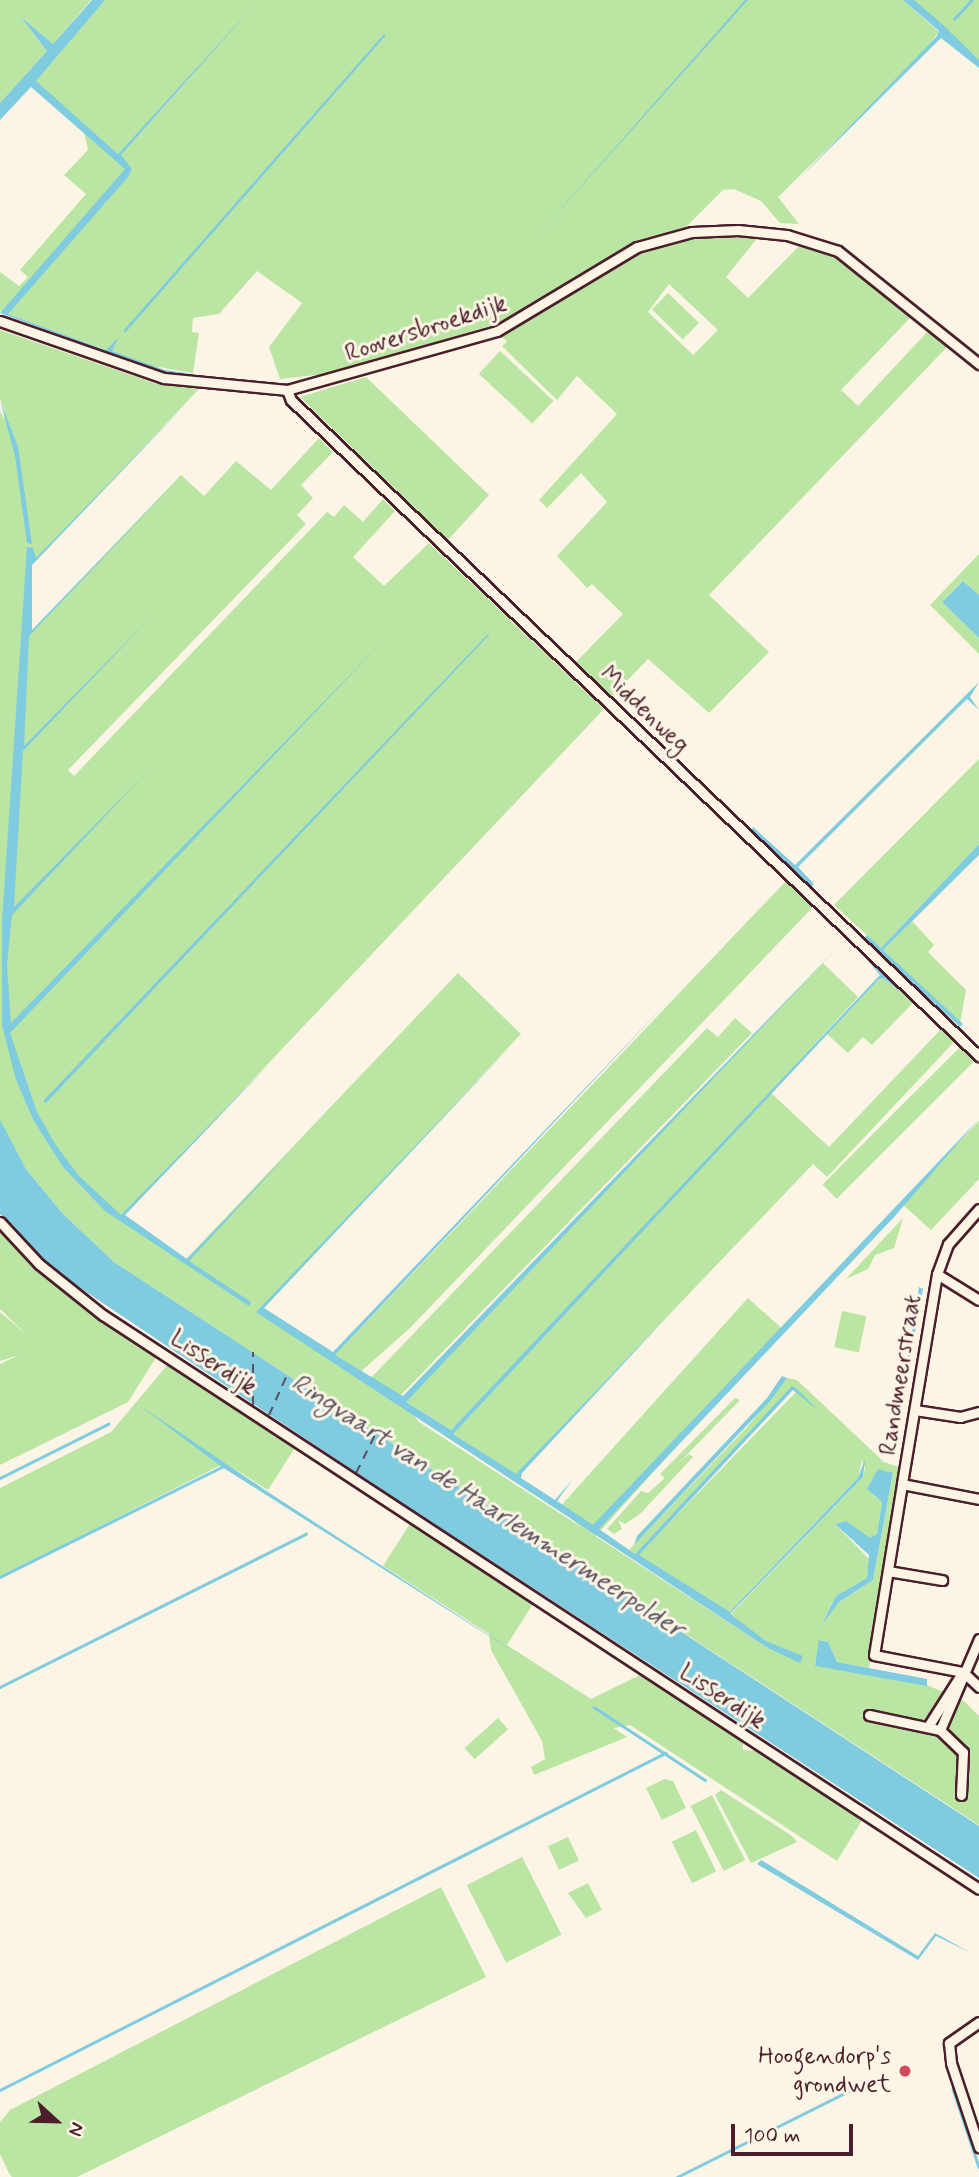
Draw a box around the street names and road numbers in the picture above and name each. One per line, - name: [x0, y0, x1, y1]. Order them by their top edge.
- street label: Rooversbroekdijk: [342, 289, 510, 369]
- street label: Middenweg: [593, 660, 695, 760]
- street label: Randmeerstraat: [874, 1293, 928, 1457]
- street label: Lisserdijk: [164, 1324, 262, 1402]
- street label: Lisserdijk: [673, 1658, 771, 1736]

